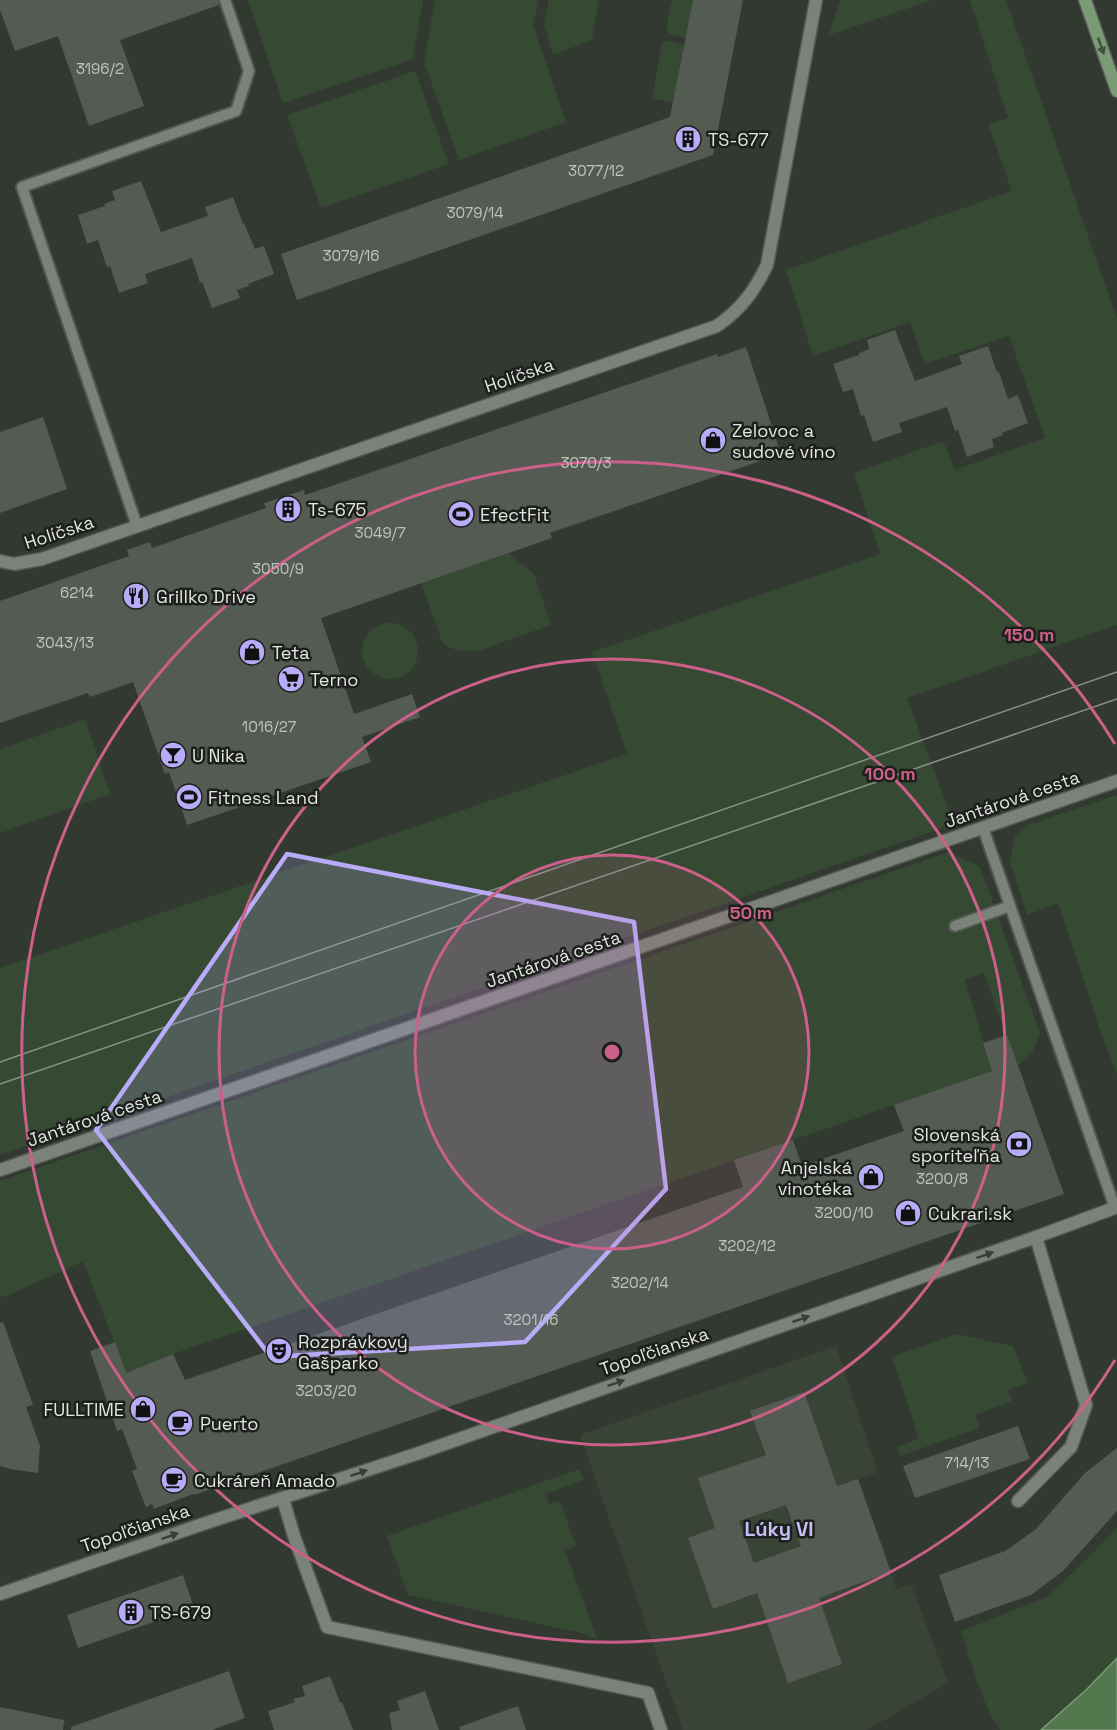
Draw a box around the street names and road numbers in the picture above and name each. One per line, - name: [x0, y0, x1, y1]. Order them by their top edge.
- street label: Holíčska: [481, 352, 557, 398]
- street label: Holíčska: [21, 510, 97, 554]
- street label: Jantárová cesta: [942, 765, 1082, 833]
- street label: Jantárová cesta: [483, 925, 623, 993]
- street label: Jantárová cesta: [24, 1084, 164, 1152]
- street label: Topoľčianska: [597, 1322, 711, 1380]
- street label: Topoľčianska: [78, 1499, 192, 1557]

